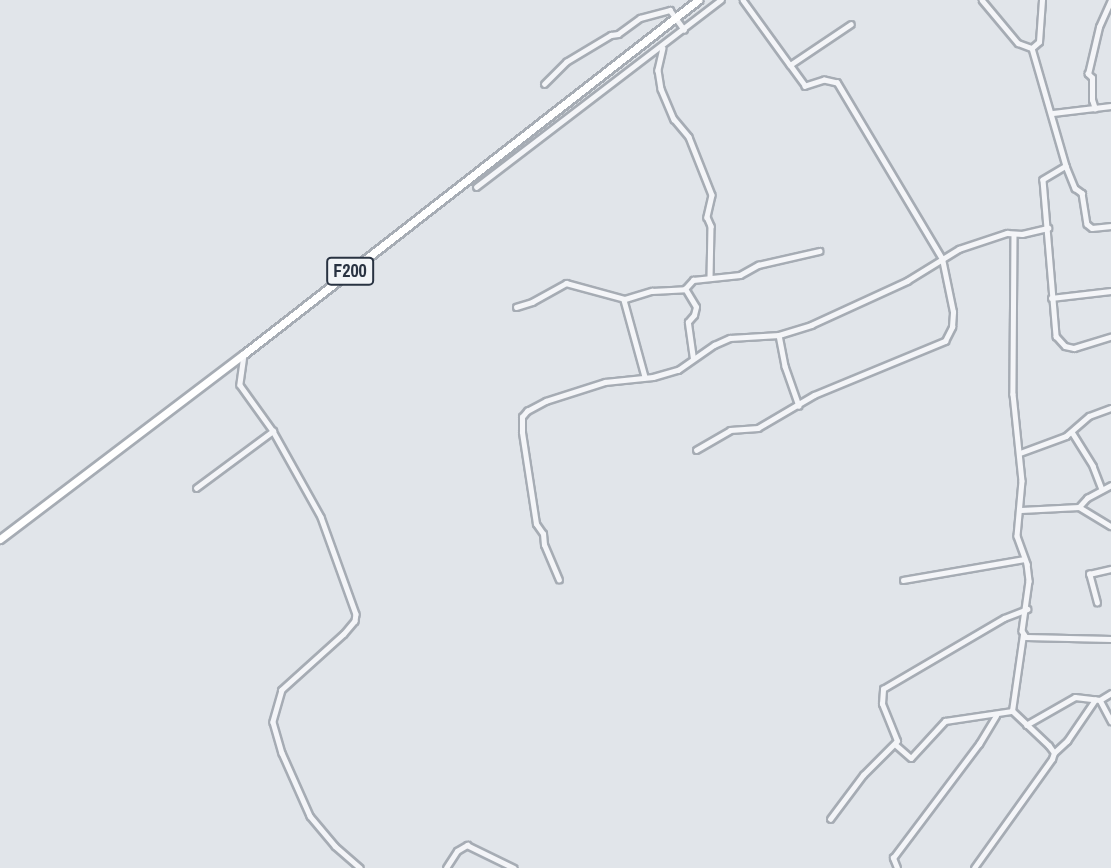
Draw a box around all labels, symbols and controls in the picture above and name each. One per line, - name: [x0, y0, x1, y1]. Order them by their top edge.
- road number: F200: [326, 256, 374, 286]

